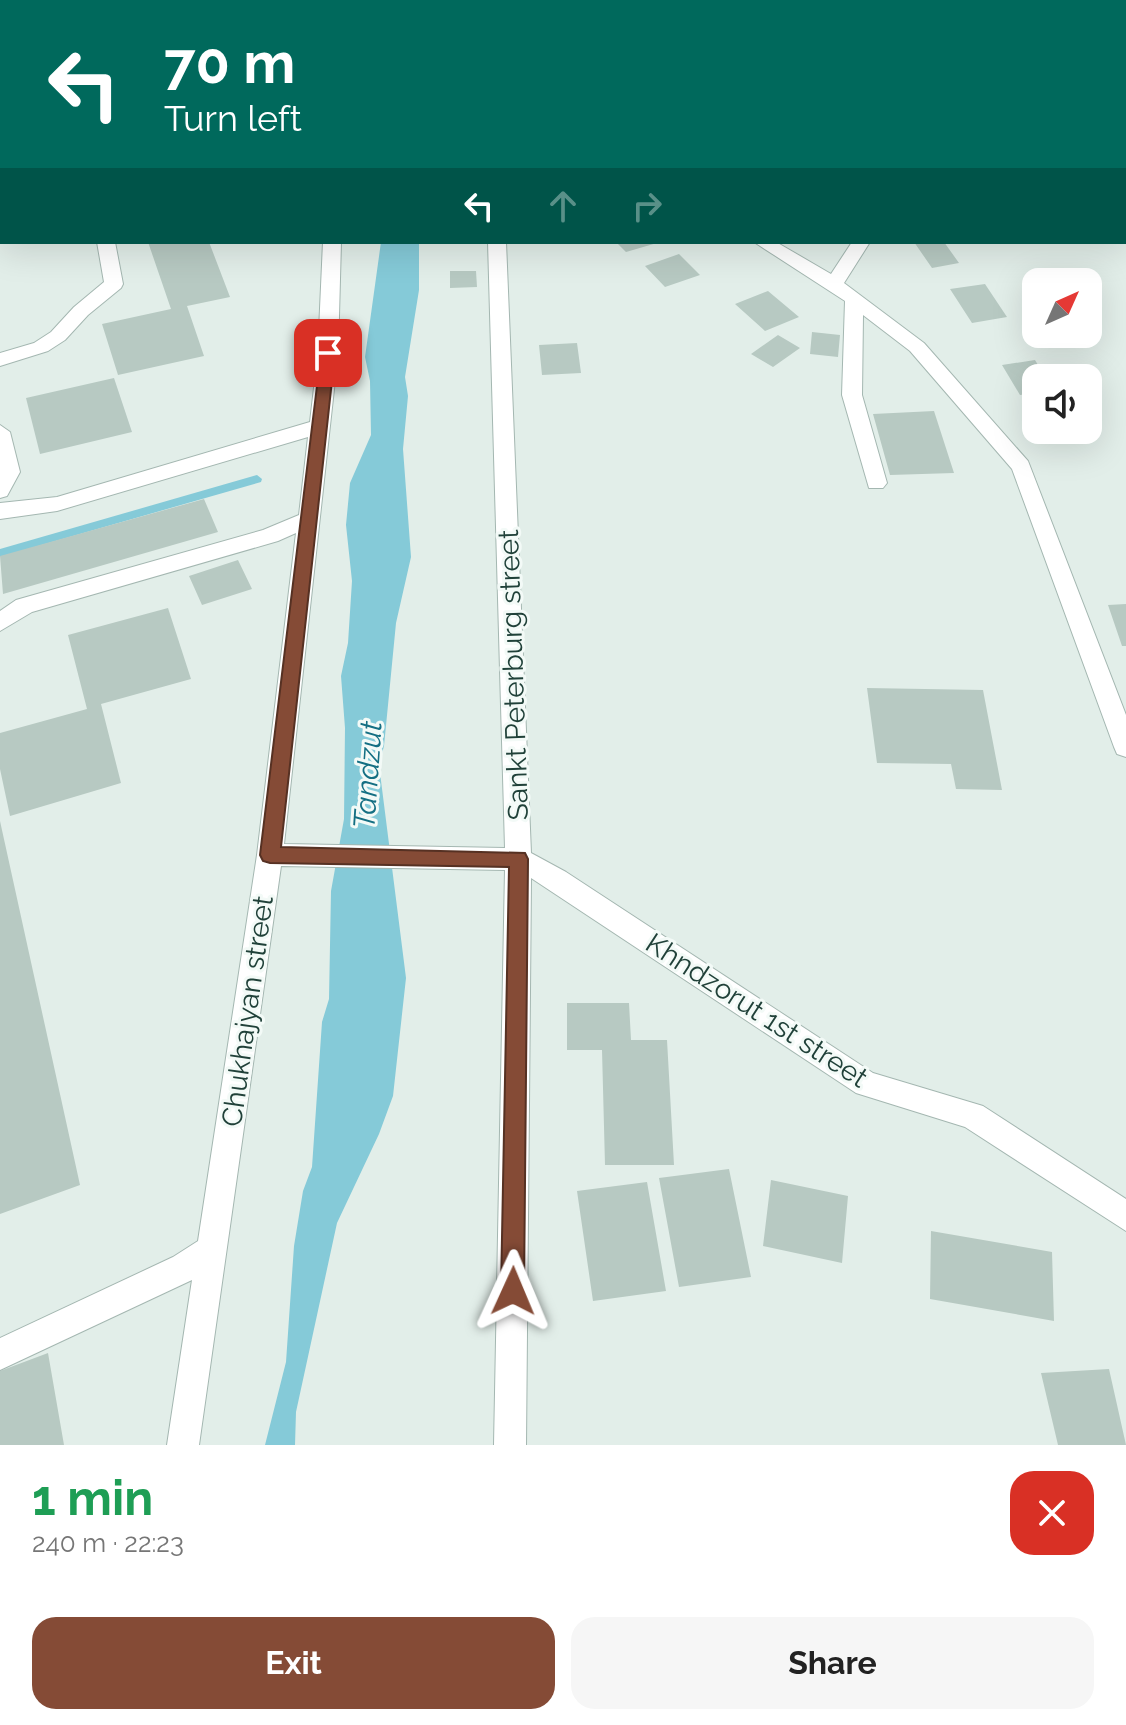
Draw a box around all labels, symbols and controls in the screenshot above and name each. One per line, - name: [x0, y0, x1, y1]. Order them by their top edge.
- text: 70 m: [164, 30, 295, 96]
- icon: left: [32, 32, 136, 136]
- text: Turn left: [164, 97, 302, 139]
- icon: left: [457, 184, 501, 228]
- icon: ahead: [541, 184, 585, 228]
- icon: right: [625, 184, 669, 228]
- north arrow: [1022, 268, 1102, 348]
- map controls: [1022, 268, 1102, 444]
- pin: [294, 319, 362, 387]
- icon: arrive: [306, 331, 350, 375]
- button: sound: [1022, 364, 1102, 444]
- street label: Sankt Peterburg street: [492, 528, 535, 821]
- water label: Tandzut: [346, 720, 389, 830]
- street label: Chukhajyan street: [215, 893, 280, 1129]
- street label: Khndzorut 1st street: [640, 926, 874, 1095]
- position arrow: [471, 1249, 555, 1333]
- text: 1 min: [32, 1470, 153, 1526]
- button: close: [1010, 1471, 1094, 1555]
- text: 240 m · 22:23: [32, 1528, 184, 1558]
- button: Exit: [32, 1617, 555, 1709]
- button: Share: [571, 1617, 1094, 1709]

